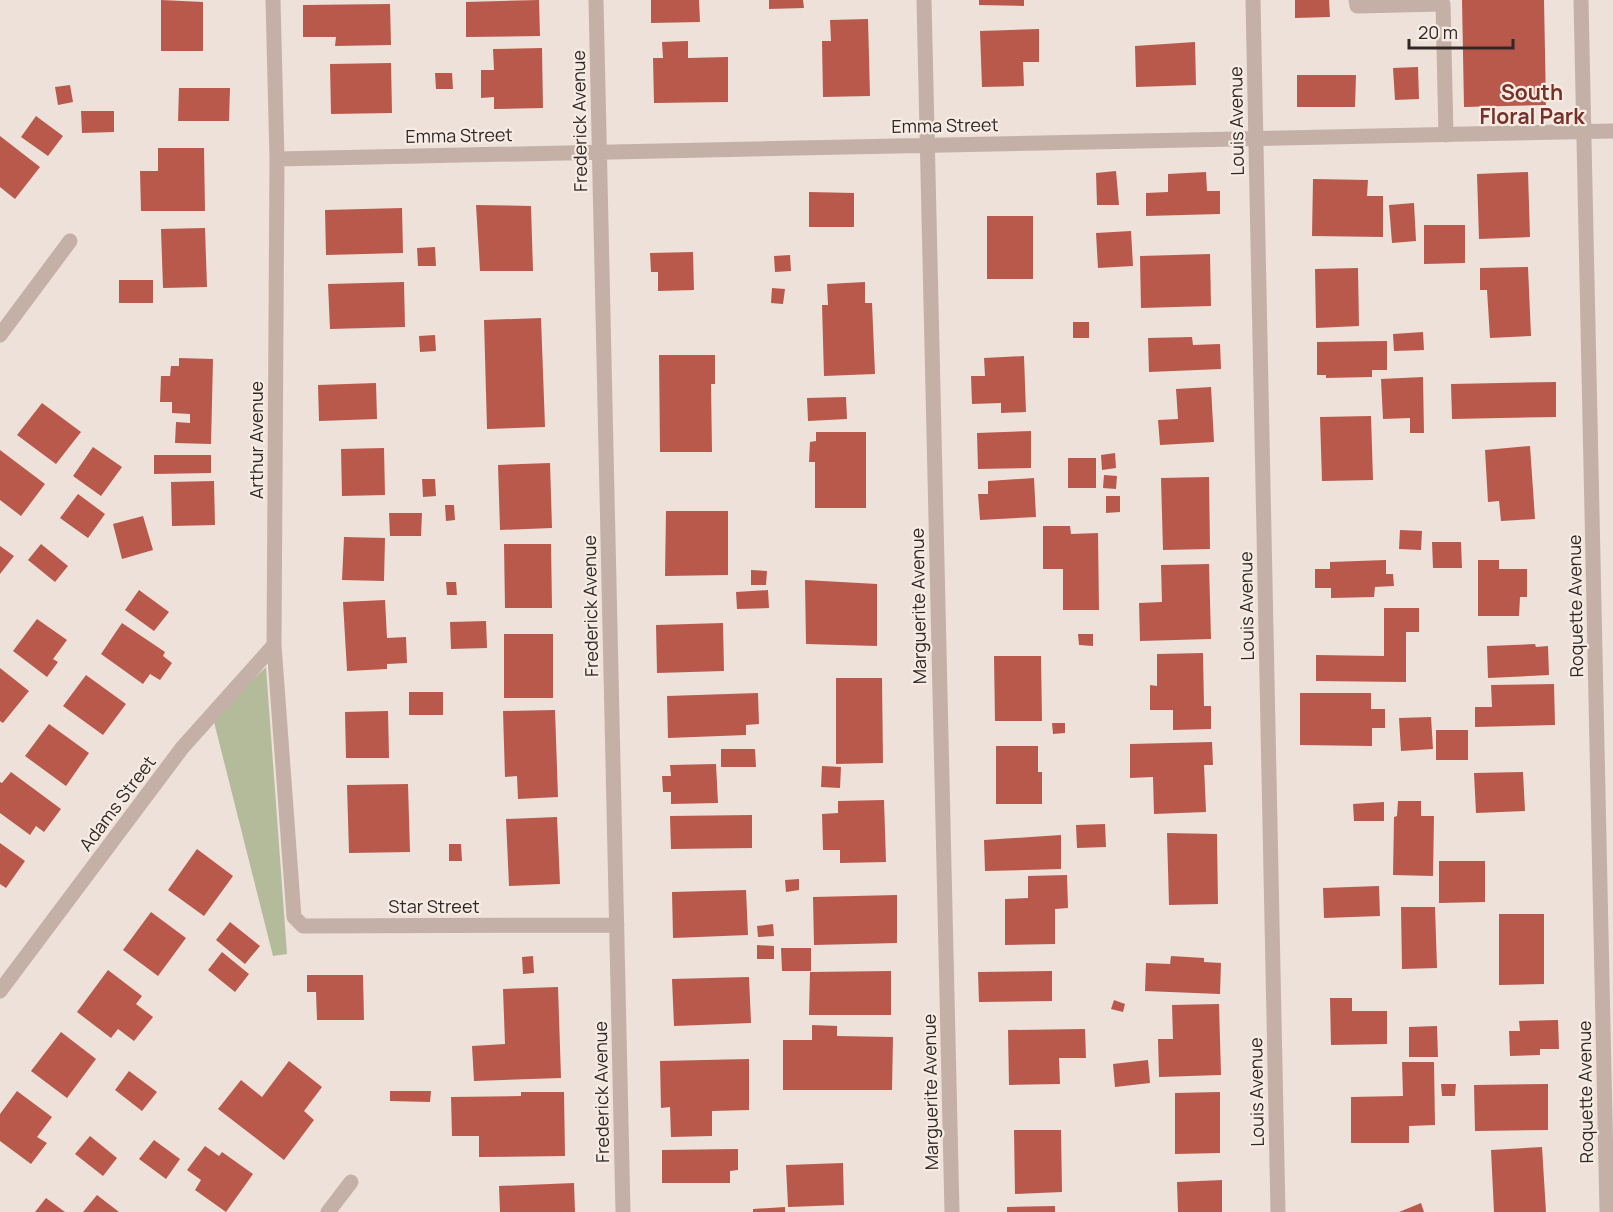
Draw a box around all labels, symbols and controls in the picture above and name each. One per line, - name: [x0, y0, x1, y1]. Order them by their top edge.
- scale bar: [1409, 12, 1512, 50]
- text: 20 m: [1418, 20, 1458, 44]
- street label: Frederick Avenue: [566, 50, 592, 192]
- street label: Louis Avenue: [1223, 66, 1249, 176]
- district label: South Floral Park: [1479, 78, 1585, 130]
- street label: Emma Street: [891, 112, 999, 138]
- street label: Emma Street: [405, 122, 513, 148]
- street label: Arthur Avenue: [244, 381, 268, 499]
- street label: Marguerite Avenue: [905, 528, 931, 684]
- street label: Roquette Avenue: [1562, 534, 1588, 678]
- street label: Frederick Avenue: [577, 535, 603, 677]
- street label: Louis Avenue: [1233, 551, 1259, 661]
- street label: Adams Street: [73, 751, 161, 855]
- street label: Star Street: [388, 894, 480, 918]
- street label: Marguerite Avenue: [917, 1014, 943, 1170]
- street label: Roquette Avenue: [1572, 1020, 1598, 1164]
- street label: Frederick Avenue: [588, 1021, 614, 1163]
- street label: Louis Avenue: [1243, 1037, 1269, 1147]

